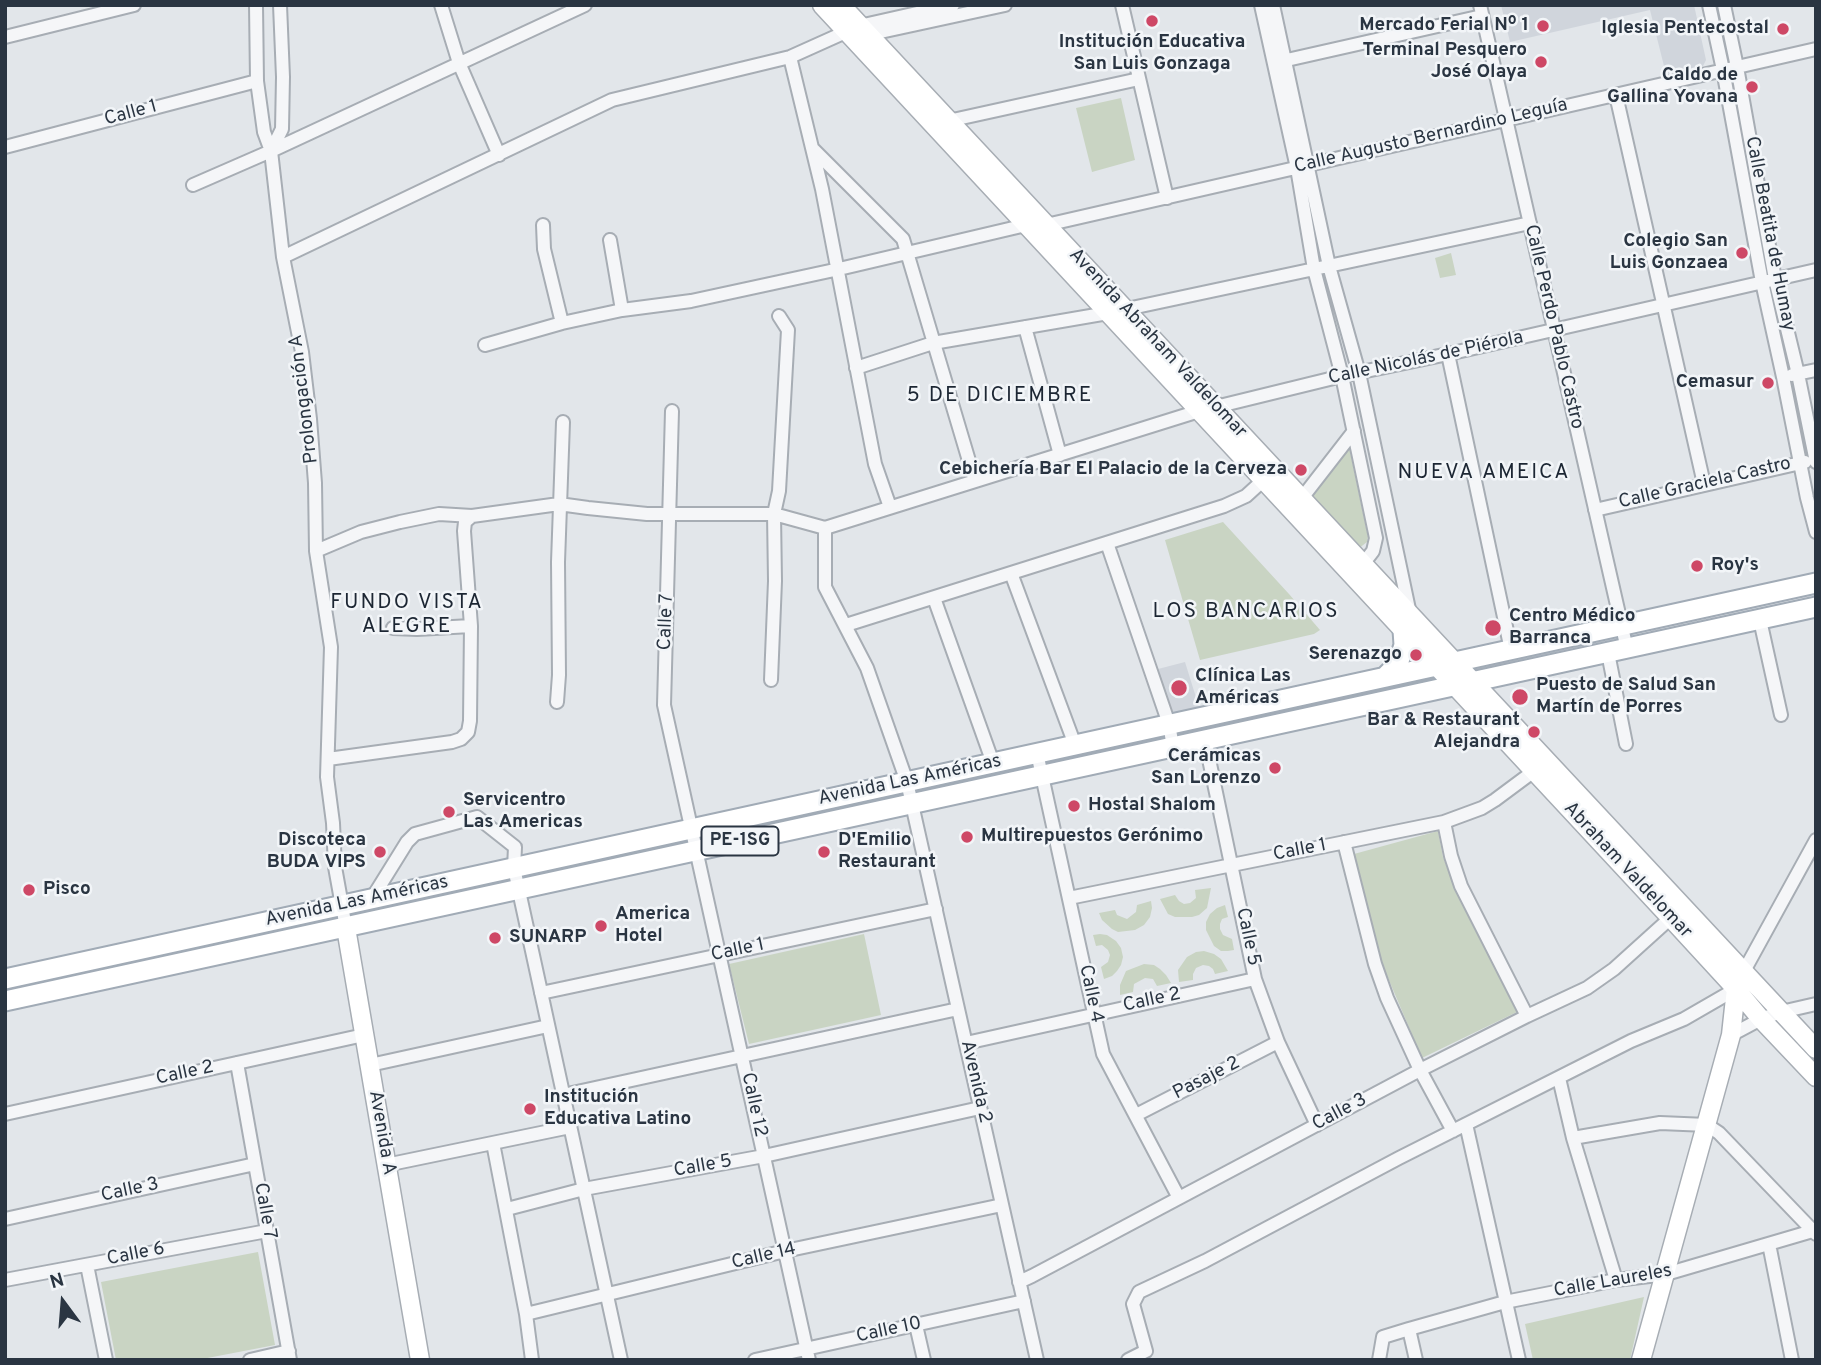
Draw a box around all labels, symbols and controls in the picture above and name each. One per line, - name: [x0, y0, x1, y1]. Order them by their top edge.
- marker: Institución Educativa San Luis Gonzaga: [1144, 13, 1160, 29]
- place label: Mercado Ferial Nº 1: [1359, 15, 1529, 37]
- marker: Mercado Ferial Nº 1: [1535, 18, 1551, 34]
- place label: Iglesia Pentecostal: [1601, 18, 1769, 40]
- marker: Iglesia Pentecostal: [1775, 21, 1791, 37]
- place label: Institución Educativa San Luis Gonzaga: [1059, 32, 1245, 76]
- place label: Terminal Pesquero José Olaya: [1362, 40, 1527, 84]
- marker: Terminal Pesquero José Olaya: [1533, 54, 1549, 70]
- place label: Caldo de Gallina Yovana: [1607, 65, 1738, 109]
- marker: Caldo de Gallina Yovana: [1744, 79, 1760, 95]
- street label: Calle Augusto Bernardino Leguía: [1292, 94, 1570, 180]
- street label: Calle 1: [102, 96, 160, 132]
- street label: Calle Beatita de Humay: [1739, 135, 1799, 333]
- street label: Calle Perdo Pablo Castro: [1518, 222, 1588, 432]
- place label: Colegio San Luis Gonzaea: [1610, 231, 1728, 275]
- street label: Avenida Abraham Valdelomar: [1063, 244, 1251, 444]
- marker: Colegio San Luis Gonzaea: [1734, 245, 1750, 261]
- street label: Calle Nicolás de Piérola: [1326, 327, 1526, 391]
- street label: Prolongación A: [286, 333, 324, 465]
- place label: Cemasur: [1676, 372, 1754, 394]
- marker: Cemasur: [1760, 375, 1776, 391]
- district label: 5 DE DICIEMBRE: [908, 384, 1092, 410]
- street label: Calle Graciela Castro: [1617, 453, 1793, 515]
- place label: Cebichería Bar El Palacio de la Cerveza: [939, 459, 1287, 481]
- district label: NUEVA AMEICA: [1399, 461, 1569, 487]
- marker: Cebichería Bar El Palacio de la Cerveza: [1293, 462, 1309, 478]
- place label: Roy's: [1711, 555, 1759, 577]
- marker: Roy's: [1689, 558, 1705, 574]
- district label: FUNDO VISTA ALEGRE: [332, 591, 482, 641]
- street label: Calle 7: [655, 593, 679, 651]
- district label: LOS BANCARIOS: [1154, 600, 1338, 626]
- place label: Centro Médico Barranca: [1509, 606, 1636, 650]
- marker: Centro Médico Barranca: [1483, 618, 1503, 638]
- place label: Serenazgo: [1308, 644, 1402, 666]
- marker: Serenazgo: [1408, 647, 1424, 663]
- place label: Clínica Las Américas: [1195, 666, 1291, 710]
- place label: Puesto de Salud San Martín de Porres: [1536, 675, 1716, 719]
- marker: Clínica Las Américas: [1169, 678, 1189, 698]
- marker: Puesto de Salud San Martín de Porres: [1510, 687, 1530, 707]
- place label: Bar & Restaurant Alejandra: [1367, 710, 1520, 754]
- marker: Bar & Restaurant Alejandra: [1526, 724, 1542, 740]
- place label: Cerámicas San Lorenzo: [1151, 746, 1261, 790]
- street label: Avenida Las Américas: [816, 750, 1004, 812]
- marker: Cerámicas San Lorenzo: [1267, 760, 1283, 776]
- place label: Servicentro Las Americas: [463, 790, 583, 834]
- place label: Hostal Shalom: [1088, 795, 1216, 817]
- marker: Hostal Shalom: [1066, 798, 1082, 814]
- street label: Abraham Valdelomar: [1558, 798, 1696, 944]
- marker: Servicentro Las Americas: [441, 804, 457, 820]
- road number: PE-1SG: [702, 826, 778, 856]
- place label: Multirepuestos Gerónimo: [981, 826, 1203, 848]
- marker: Multirepuestos Gerónimo: [959, 829, 975, 845]
- place label: Discoteca BUDA VIPS: [267, 830, 366, 874]
- place label: D'Emilio Restaurant: [838, 830, 936, 874]
- street label: Calle 1: [1271, 835, 1329, 867]
- marker: Discoteca BUDA VIPS: [372, 844, 388, 860]
- marker: D'Emilio Restaurant: [816, 844, 832, 860]
- street label: Avenida Las Américas: [263, 871, 451, 933]
- place label: Pisco: [43, 879, 91, 901]
- marker: Pisco: [21, 882, 37, 898]
- place label: America Hotel: [615, 904, 690, 948]
- street label: Calle 5: [1230, 906, 1264, 968]
- marker: America Hotel: [593, 918, 609, 934]
- place label: SUNARP: [509, 927, 586, 949]
- marker: SUNARP: [487, 930, 503, 946]
- street label: Calle 1: [709, 934, 767, 968]
- street label: Calle 4: [1073, 963, 1107, 1025]
- street label: Calle 2: [1121, 984, 1183, 1018]
- street label: Avenida 2: [954, 1038, 996, 1126]
- street label: Pasaje 2: [1170, 1052, 1244, 1106]
- street label: Calle 2: [154, 1057, 216, 1091]
- street label: Calle 12: [735, 1071, 771, 1139]
- place label: Institución Educativa Latino: [544, 1087, 691, 1131]
- street label: Avenida A: [362, 1089, 400, 1177]
- street label: Calle 3: [1309, 1089, 1371, 1137]
- marker: Institución Educativa Latino: [522, 1101, 538, 1117]
- street label: Calle 5: [672, 1151, 734, 1183]
- street label: Calle 3: [99, 1174, 161, 1208]
- street label: Calle 7: [248, 1181, 280, 1241]
- street label: Calle 6: [105, 1238, 167, 1272]
- street label: Calle 14: [730, 1239, 798, 1275]
- street label: Calle Laureles: [1552, 1260, 1674, 1304]
- north arrow: [28, 1267, 98, 1337]
- text: N: [47, 1268, 67, 1295]
- street label: Calle 10: [854, 1313, 924, 1349]

